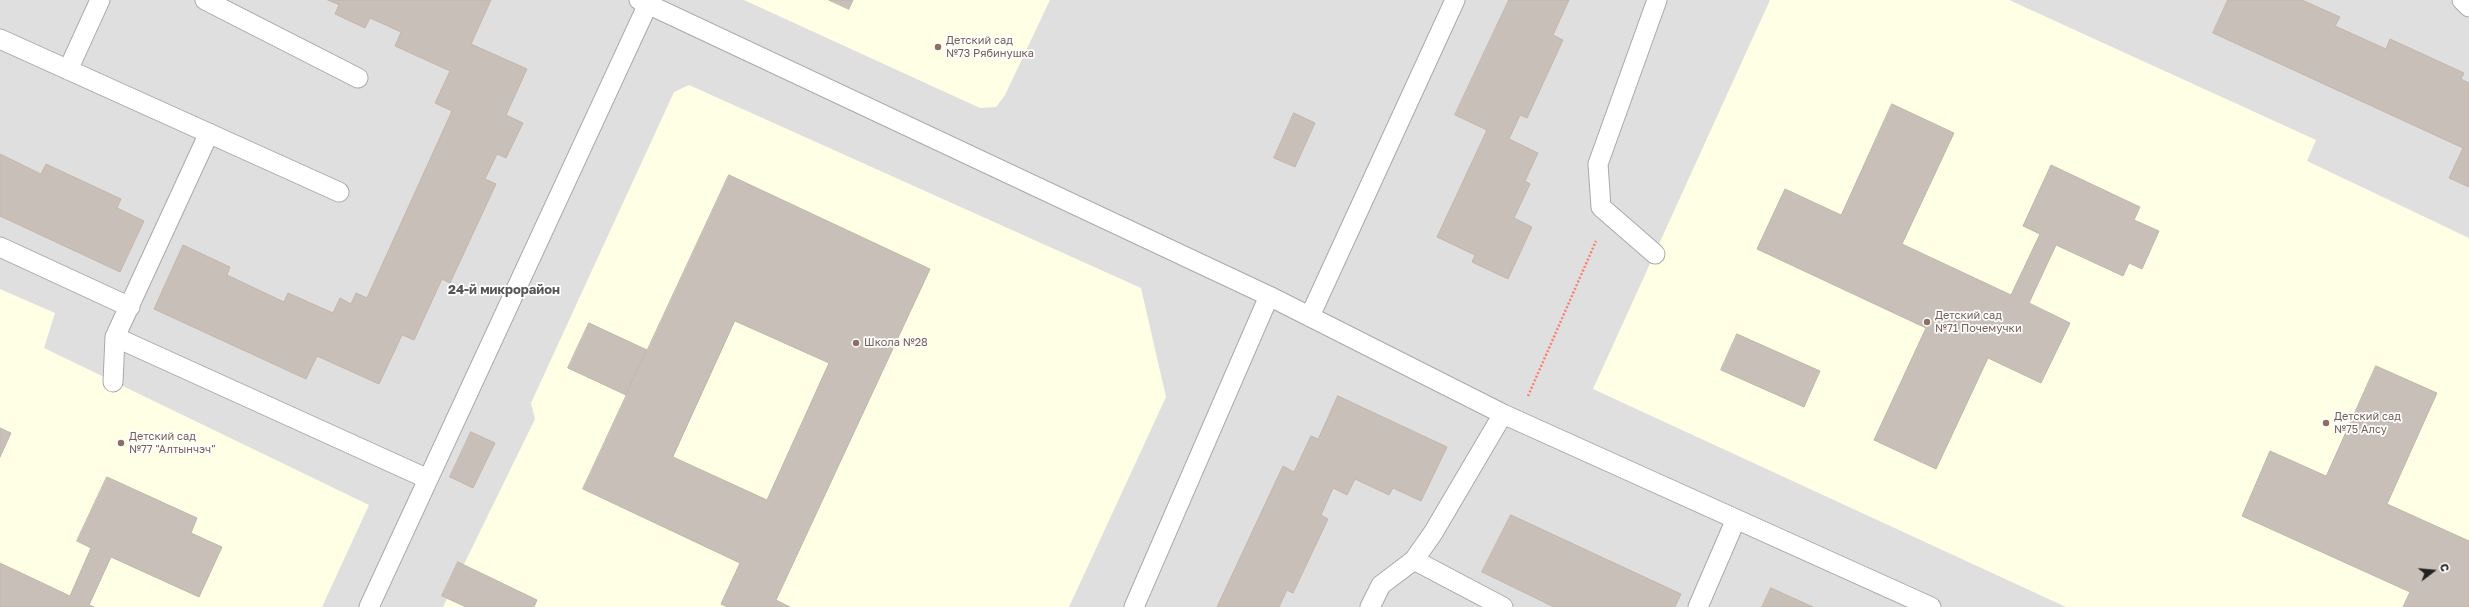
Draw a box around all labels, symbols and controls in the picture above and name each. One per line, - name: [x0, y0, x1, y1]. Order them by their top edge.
- place label: Детский сад №73 Рябинушка: [946, 34, 1034, 60]
- marker: Детский сад №73 Рябинушка: [933, 42, 943, 52]
- district label: 24-й микрорайон: [448, 282, 560, 298]
- place label: Детский сад №71 Почемучки: [1935, 309, 2022, 335]
- marker: Детский сад №71 Почемучки: [1922, 317, 1932, 327]
- place label: Школа №28: [864, 336, 928, 350]
- marker: Школа №28: [851, 338, 861, 348]
- place label: Детский сад №75 Алсу: [2334, 410, 2401, 436]
- marker: Детский сад №75 Алсу: [2321, 418, 2331, 428]
- place label: Детский сад №77 "Алтынчэч": [129, 430, 216, 456]
- marker: Детский сад №77 "Алтынчэч": [116, 438, 126, 448]
- north arrow: [2413, 551, 2453, 591]
- text: С: [2438, 562, 2452, 573]

